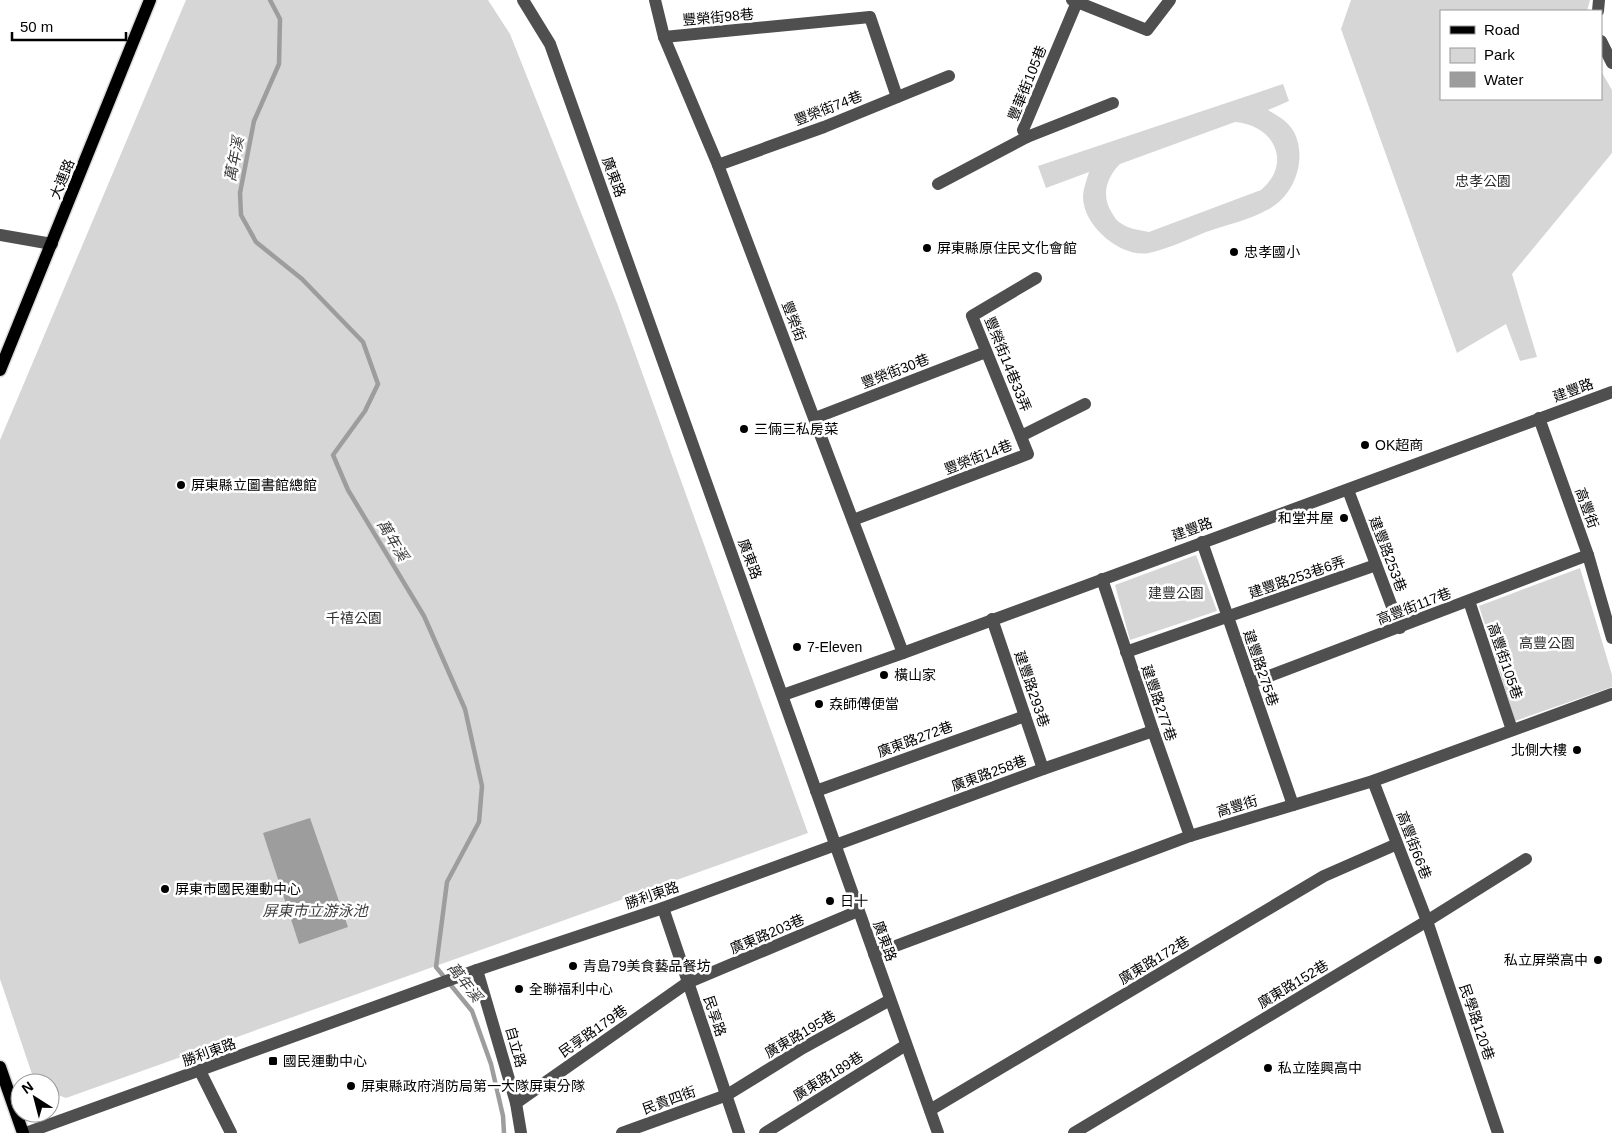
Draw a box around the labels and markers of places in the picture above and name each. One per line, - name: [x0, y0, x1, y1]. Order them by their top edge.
- place label: 屏東縣原住民文化會館: [937, 240, 1077, 256]
- marker: 屏東縣原住民文化會館: [921, 242, 933, 254]
- place label: 忠孝國小: [1244, 244, 1300, 260]
- marker: 忠孝國小: [1228, 246, 1240, 258]
- place label: 三倆三私房菜: [754, 421, 838, 437]
- marker: 三倆三私房菜: [738, 423, 750, 435]
- place label: OK超商: [1375, 437, 1423, 453]
- marker: OK超商: [1359, 439, 1371, 451]
- place label: 屏東縣立圖書館總館: [191, 477, 317, 493]
- marker: 屏東縣立圖書館總館: [175, 479, 187, 491]
- place label: 和堂丼屋: [1278, 510, 1334, 526]
- marker: 和堂丼屋: [1338, 512, 1350, 524]
- place label: 7-Eleven: [807, 639, 862, 655]
- marker: 7-Eleven: [791, 641, 803, 653]
- place label: 橫山家: [894, 667, 936, 683]
- marker: 橫山家: [878, 669, 890, 681]
- place label: 𡘙師傅便當: [829, 696, 899, 712]
- marker: 𡘙師傅便當: [813, 698, 825, 710]
- place label: 北側大樓: [1511, 742, 1567, 758]
- marker: 北側大樓: [1571, 744, 1583, 756]
- place label: 屏東市國民運動中心: [175, 881, 301, 897]
- marker: 屏東市國民運動中心: [159, 883, 171, 895]
- place label: 日十: [840, 893, 868, 909]
- marker: 日十: [824, 895, 836, 907]
- place label: 私立屏榮高中: [1504, 952, 1588, 968]
- marker: 私立屏榮高中: [1592, 954, 1604, 966]
- place label: 青島79美食藝品餐坊: [583, 958, 711, 974]
- marker: 青島79美食藝品餐坊: [567, 960, 579, 972]
- place label: 全聯福利中心: [529, 981, 613, 997]
- marker: 全聯福利中心: [513, 983, 525, 995]
- place label: 國民運動中心: [283, 1053, 367, 1069]
- marker: 國民運動中心: [267, 1055, 279, 1067]
- place label: 私立陸興高中: [1278, 1060, 1362, 1076]
- marker: 私立陸興高中: [1262, 1062, 1274, 1074]
- place label: 屏東縣政府消防局第一大隊屏東分隊: [361, 1078, 585, 1094]
- marker: 屏東縣政府消防局第一大隊屏東分隊: [345, 1080, 357, 1092]

